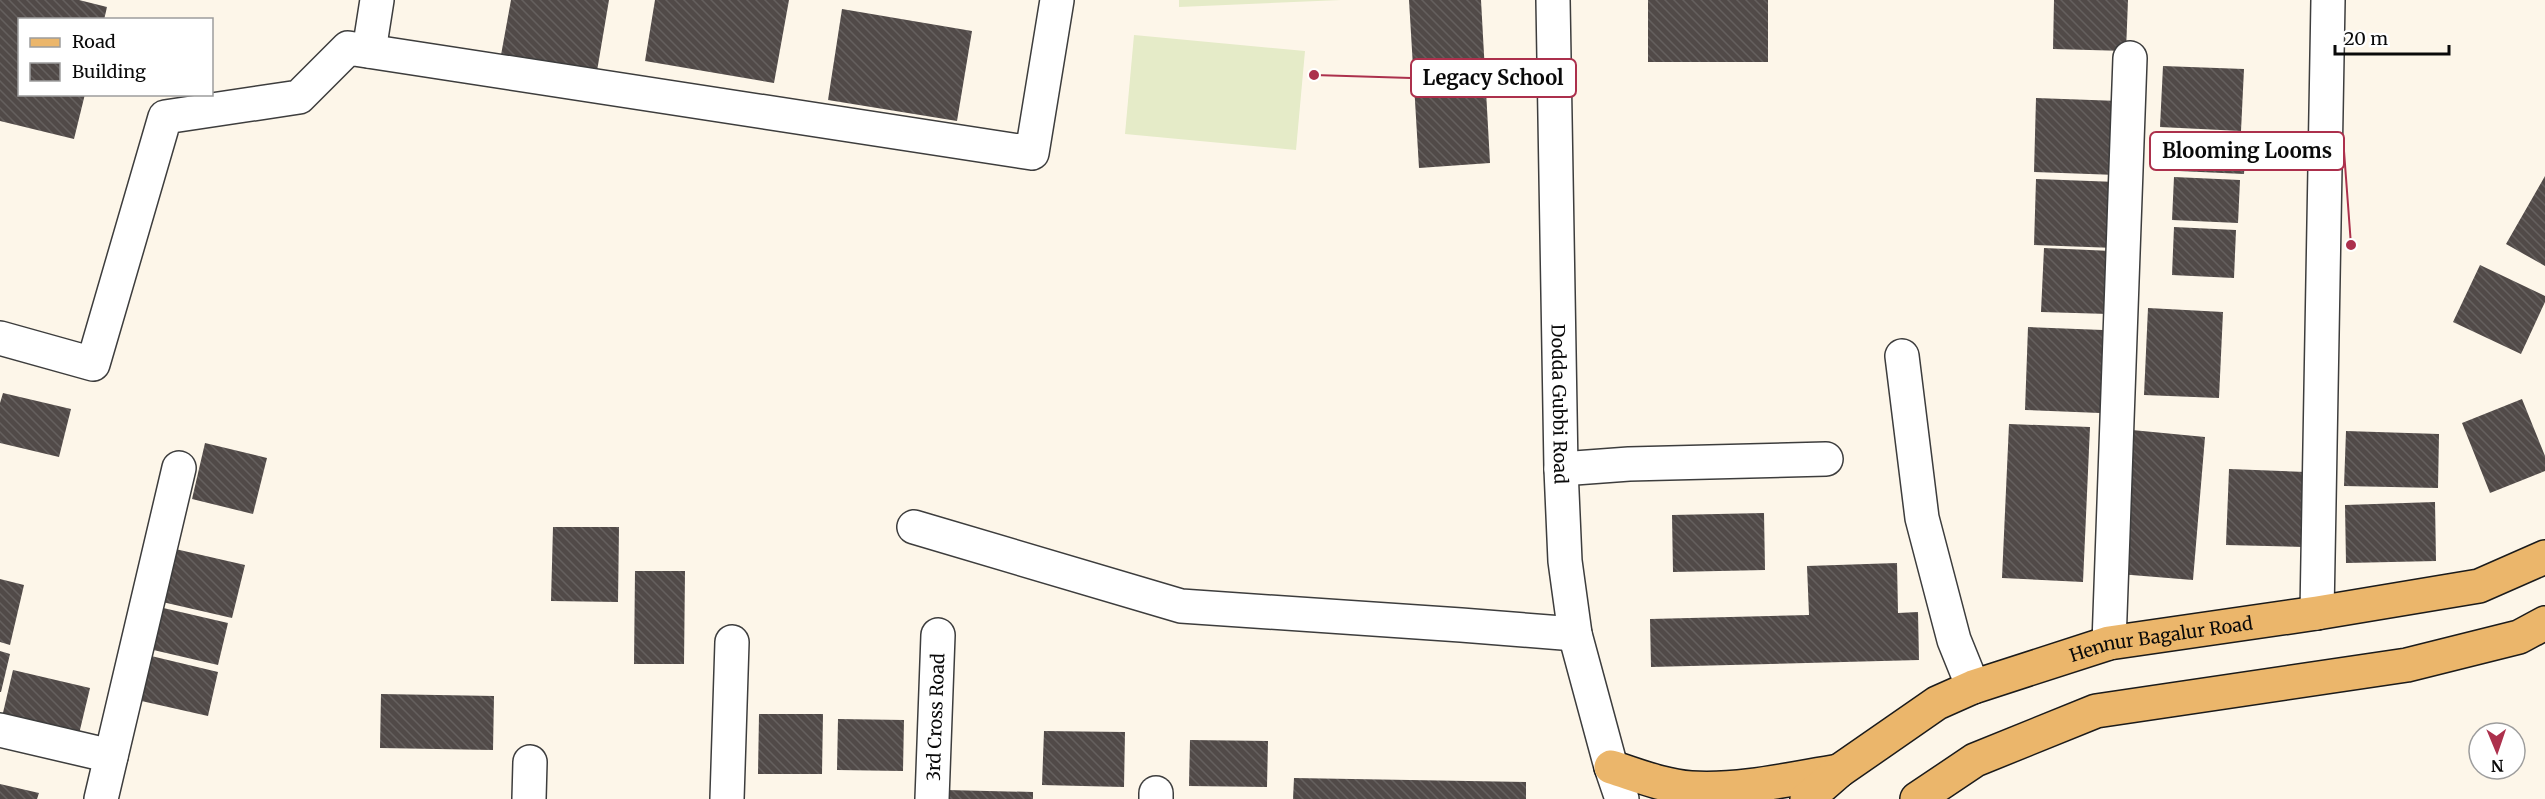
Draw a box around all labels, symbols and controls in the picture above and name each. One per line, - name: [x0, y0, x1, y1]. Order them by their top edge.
- legend: [18, 18, 213, 96]
- scale bar: [2335, 18, 2449, 56]
- text: 20 m: [2344, 27, 2388, 50]
- text: Road: [72, 30, 116, 53]
- callout: Legacy School: [1411, 59, 1576, 97]
- text: Building: [72, 60, 146, 83]
- text: Legacy School: [1422, 65, 1564, 90]
- callout: Blooming Looms: [2150, 132, 2344, 170]
- text: Blooming Looms: [2162, 138, 2332, 163]
- street label: Dodda Gubbi Road: [1547, 324, 1573, 485]
- street label: Hennur Bagalur Road: [2066, 611, 2254, 667]
- street label: 3rd Cross Road: [921, 653, 949, 781]
- north arrow: [2467, 721, 2527, 781]
- text: N: [2490, 756, 2504, 776]

